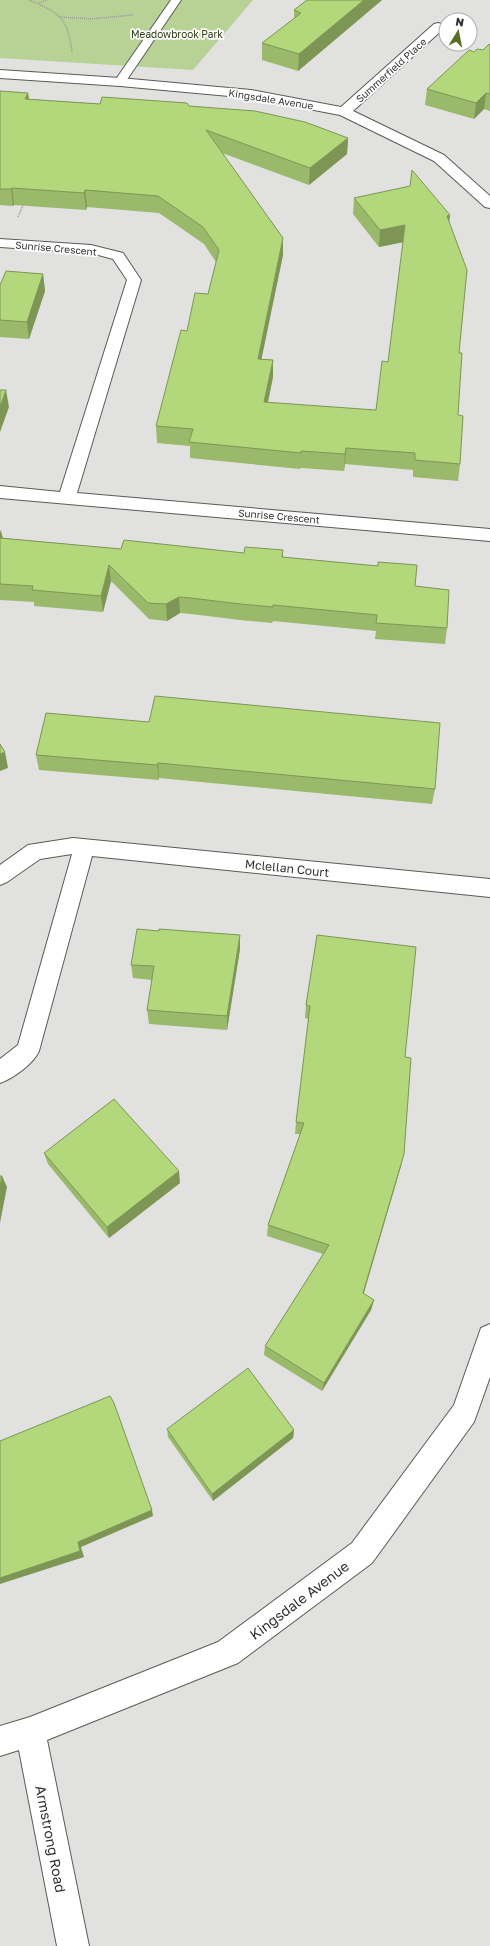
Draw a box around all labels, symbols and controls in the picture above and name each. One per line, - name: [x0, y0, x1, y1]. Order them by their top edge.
- north arrow: [438, 12, 478, 52]
- text: N: [455, 15, 465, 29]
- park label: Meadowbrook Park: [131, 28, 223, 40]
- street label: Summerfield Place: [353, 35, 429, 105]
- street label: Kingsdale Avenue: [228, 86, 314, 112]
- street label: Sunrise Crescent: [15, 238, 97, 258]
- street label: Sunrise Crescent: [238, 506, 320, 526]
- street label: Mclellan Court: [244, 856, 330, 880]
- street label: Kingsdale Avenue: [246, 1557, 352, 1643]
- street label: Armstrong Road: [32, 1784, 70, 1894]

